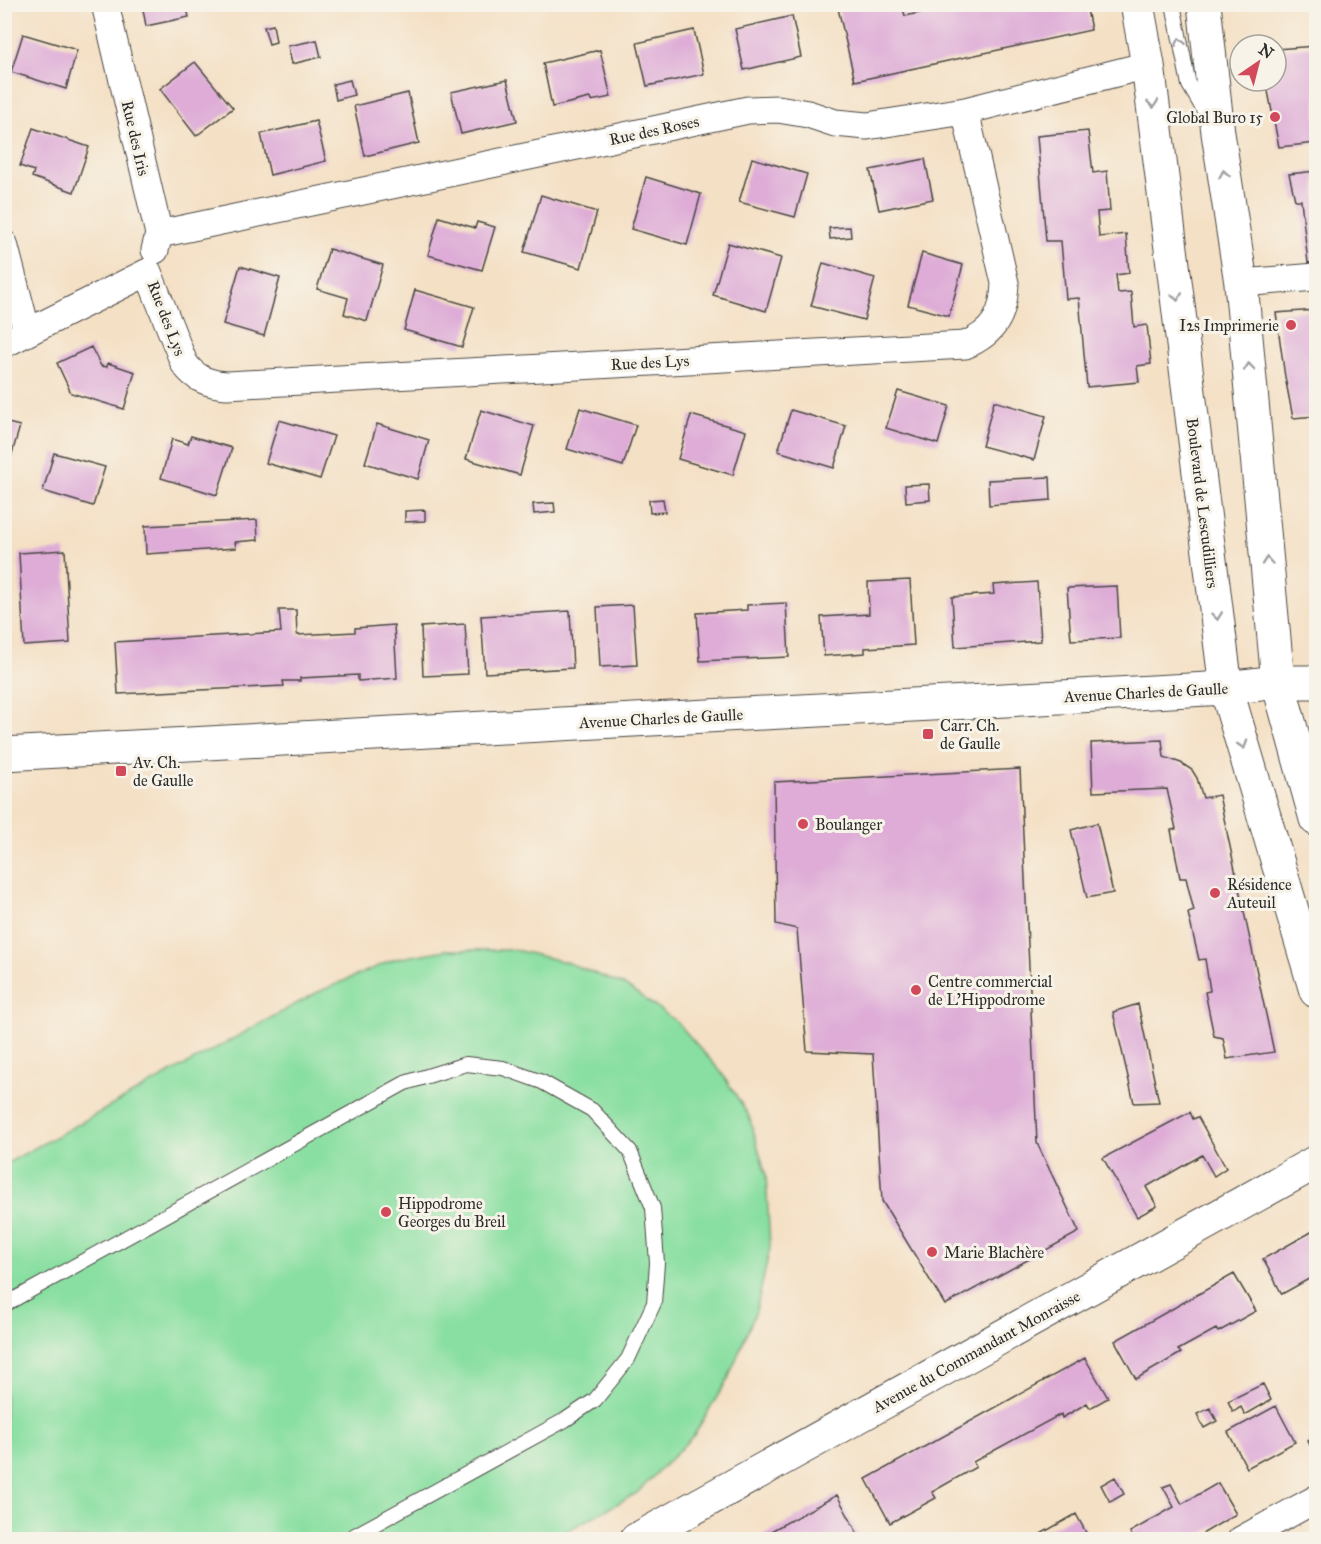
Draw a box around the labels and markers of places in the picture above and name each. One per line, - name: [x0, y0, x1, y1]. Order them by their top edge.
- place label: Global Buro 15: [1166, 108, 1264, 127]
- marker: Global Buro 15: [1268, 110, 1282, 124]
- place label: I2s Imprimerie: [1179, 316, 1279, 335]
- marker: I2s Imprimerie: [1284, 318, 1298, 332]
- place label: Carr. Ch. de Gaulle: [940, 716, 1001, 753]
- marker: Carr. Ch. de Gaulle: [921, 727, 935, 741]
- place label: Av. Ch. de Gaulle: [132, 753, 194, 790]
- marker: Av. Ch. de Gaulle: [114, 764, 128, 778]
- place label: Boulanger: [815, 815, 882, 835]
- marker: Boulanger: [796, 817, 810, 831]
- place label: Résidence Auteuil: [1226, 875, 1292, 912]
- marker: Résidence Auteuil: [1208, 886, 1222, 900]
- place label: Centre commercial de L’Hippodrome: [928, 972, 1053, 1009]
- marker: Centre commercial de L’Hippodrome: [909, 983, 923, 997]
- place label: Hippodrome Georges du Breil: [398, 1194, 506, 1232]
- marker: Hippodrome Georges du Breil: [379, 1205, 393, 1219]
- place label: Marie Blachère: [944, 1243, 1045, 1262]
- marker: Marie Blachère: [925, 1245, 939, 1259]

